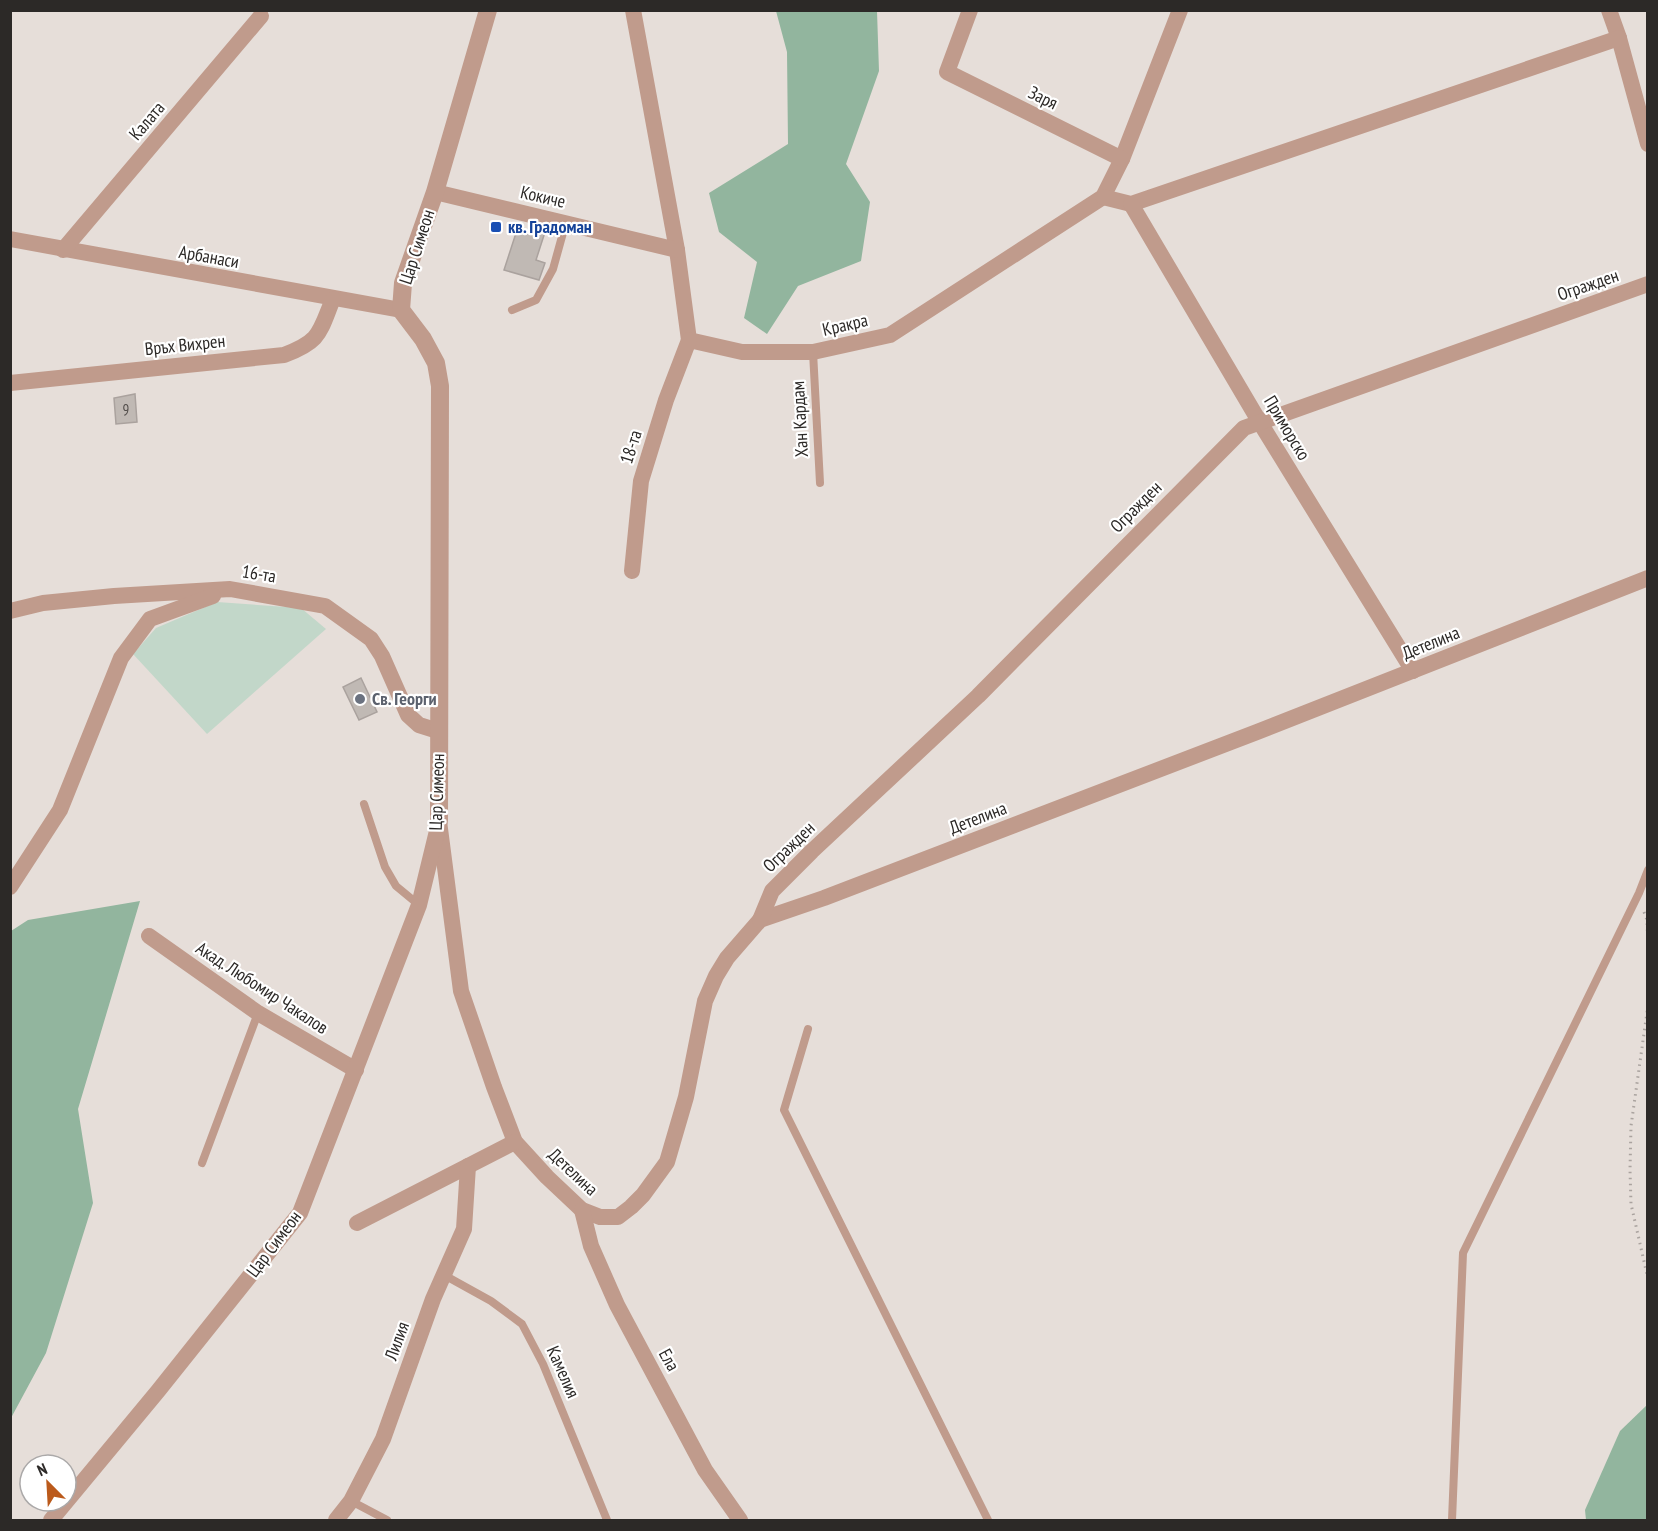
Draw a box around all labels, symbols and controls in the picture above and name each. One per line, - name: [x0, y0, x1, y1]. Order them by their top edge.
- street label: Заря: [1025, 81, 1062, 114]
- street label: Калата: [124, 97, 169, 145]
- street label: Кокиче: [518, 180, 568, 213]
- street label: Цар Симеон: [394, 207, 439, 287]
- place label: кв. Градоман: [508, 215, 592, 238]
- marker: кв. Градоман: [489, 220, 503, 234]
- street label: Арбанаси: [177, 240, 241, 273]
- street label: Огражден: [1554, 263, 1622, 306]
- street label: Кракра: [820, 308, 870, 341]
- street label: Връх Вихрен: [144, 329, 226, 360]
- street label: Хан Кардам: [786, 380, 813, 458]
- street label: Приморско: [1259, 391, 1316, 464]
- house number: 9: [123, 400, 129, 419]
- street label: 18-та: [614, 427, 647, 467]
- street label: Огражден: [1105, 476, 1166, 537]
- street label: 16-та: [240, 559, 278, 588]
- street label: Детелина: [1399, 621, 1463, 664]
- place label: Св. Георги: [372, 687, 437, 710]
- marker: Св. Георги: [353, 692, 367, 706]
- street label: Цар Симеон: [424, 753, 449, 831]
- street label: Детелина: [946, 796, 1010, 839]
- street label: Огражден: [758, 816, 819, 877]
- street label: Акад. Любомир Чакалов: [192, 936, 333, 1039]
- street label: Детелина: [544, 1143, 603, 1200]
- street label: Цар Симеон: [241, 1206, 306, 1281]
- street label: Лилия: [379, 1318, 414, 1364]
- street label: Камелия: [542, 1342, 585, 1402]
- street label: Ела: [654, 1344, 685, 1375]
- north arrow: [18, 1453, 78, 1513]
- text: N: [34, 1458, 50, 1480]

